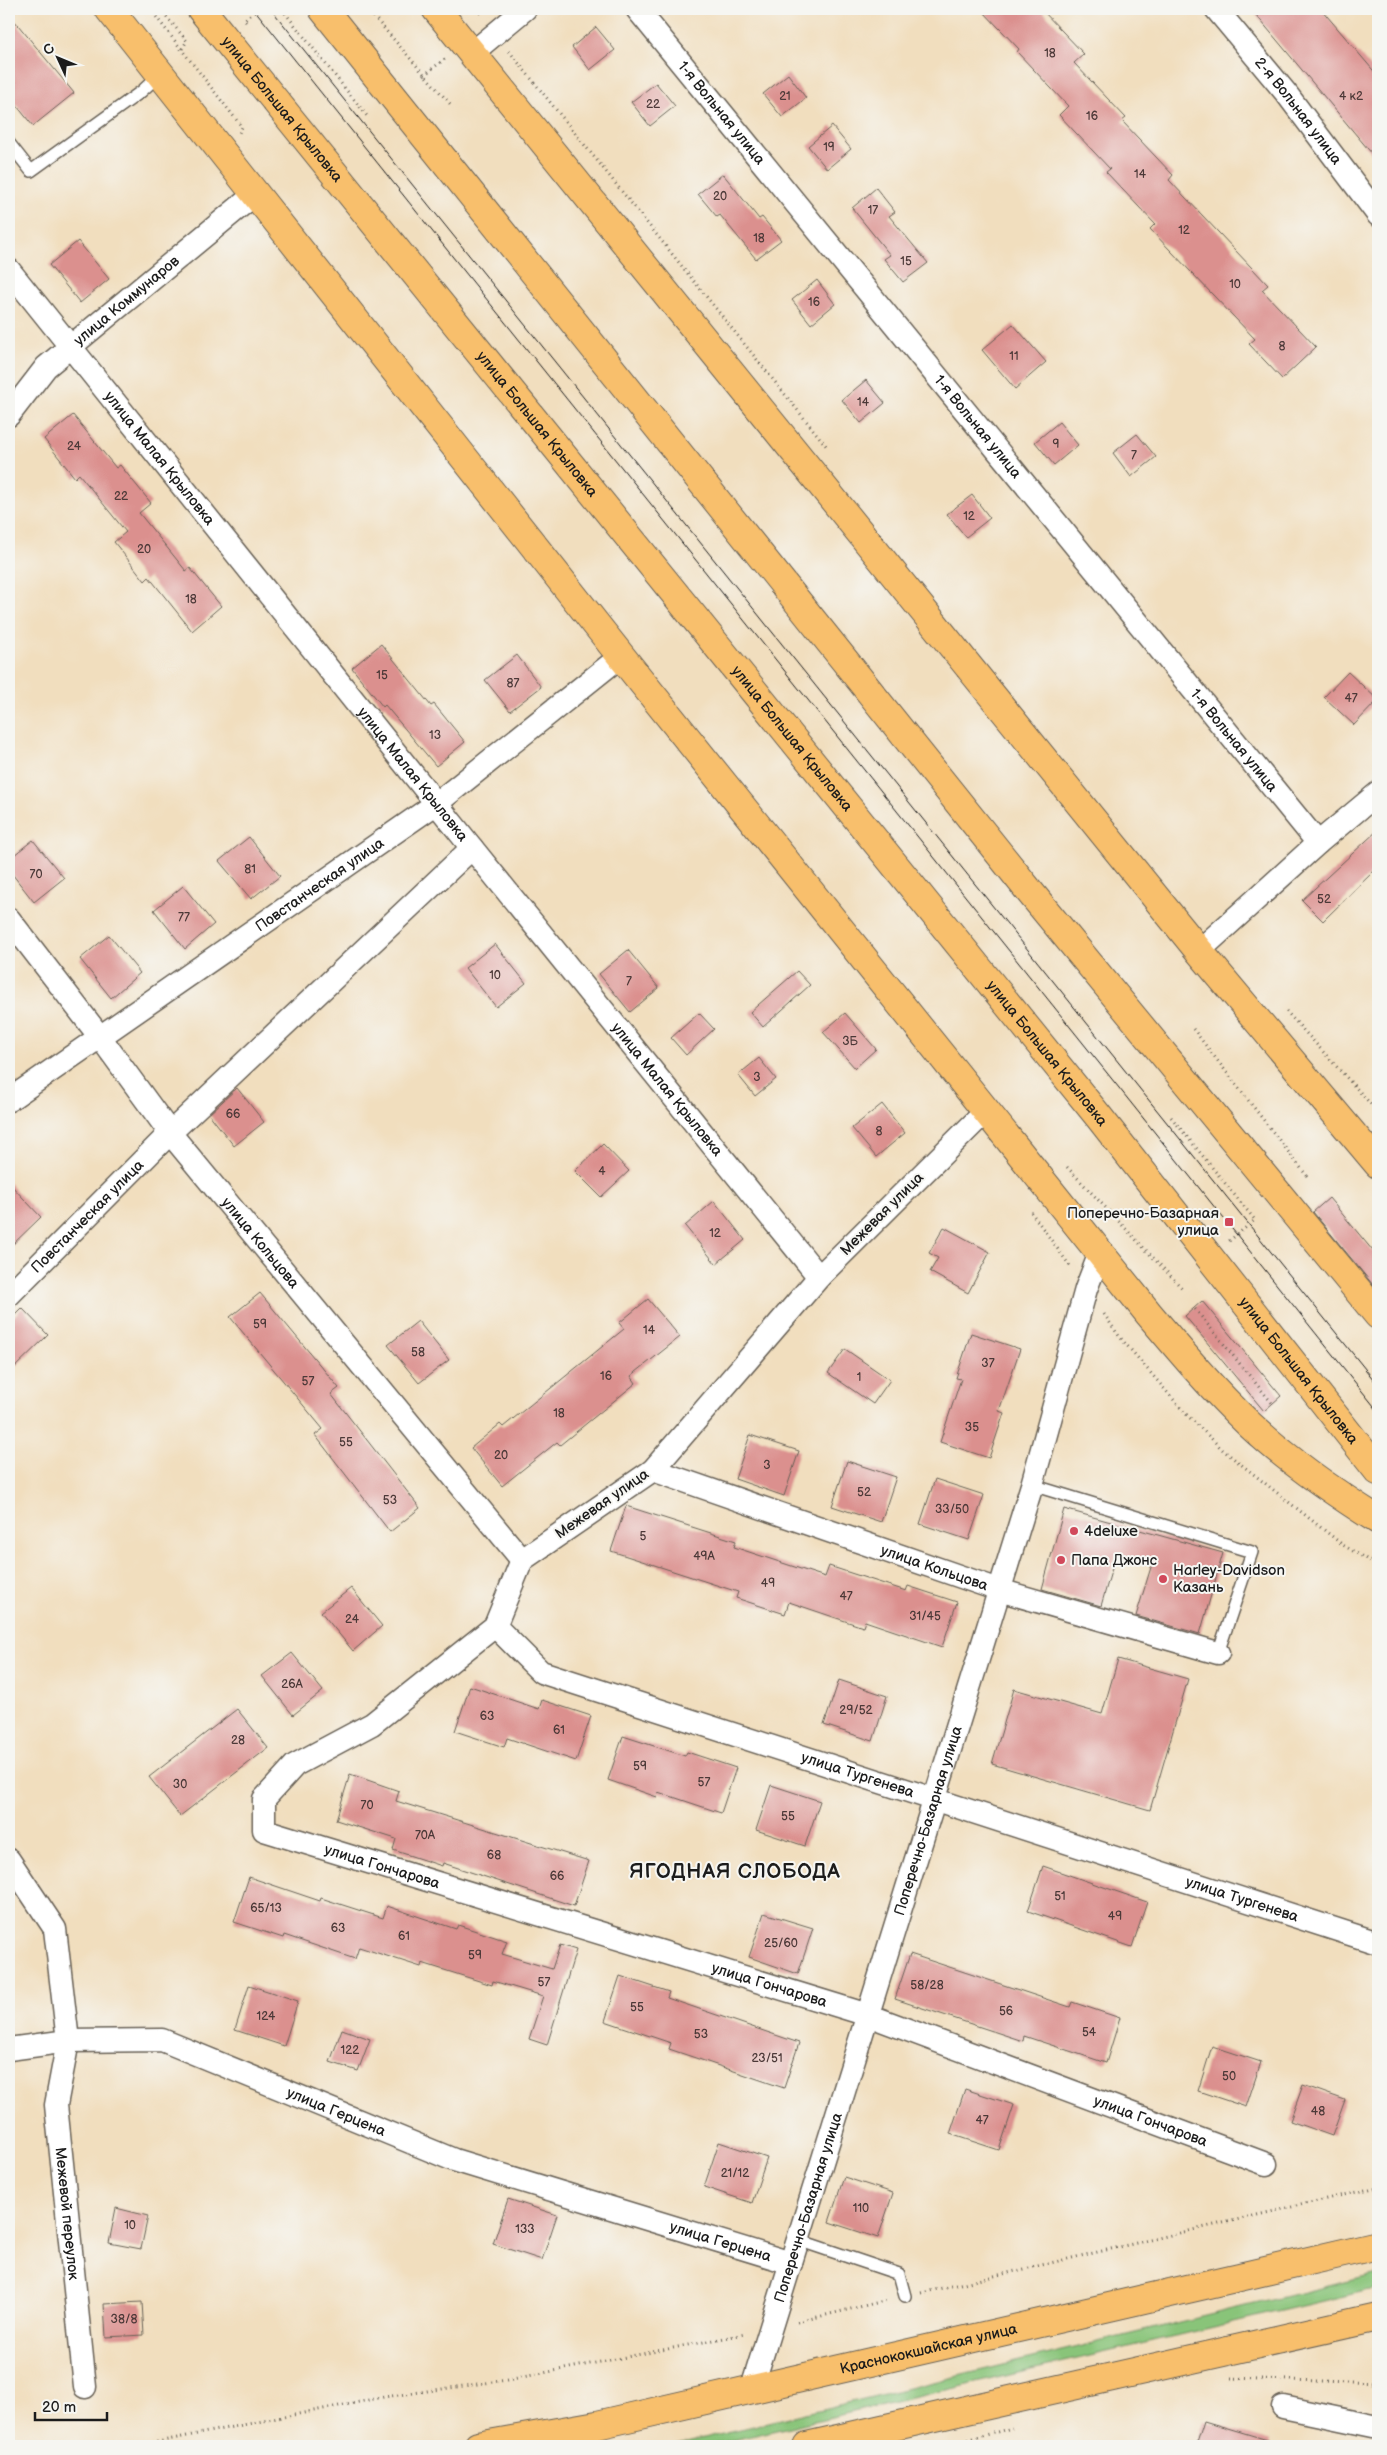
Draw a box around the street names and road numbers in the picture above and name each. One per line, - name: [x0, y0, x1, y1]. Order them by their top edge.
- street label: улица Большая Крыловка: [217, 32, 347, 186]
- street label: 2-я Вольная улица: [1251, 53, 1346, 169]
- street label: 1-я Вольная улица: [674, 57, 770, 169]
- street label: улица Коммунаров: [70, 251, 183, 350]
- street label: улица Большая Крыловка: [472, 347, 602, 501]
- street label: 1-я Вольная улица: [930, 371, 1026, 482]
- street label: улица Малая Крыловка: [100, 387, 219, 529]
- street label: улица Большая Крыловка: [727, 662, 857, 815]
- street label: 1-я Вольная улица: [1186, 685, 1282, 796]
- street label: улица Малая Крыловка: [353, 703, 472, 845]
- street label: Повстанческая улица: [252, 833, 388, 936]
- street label: улица Большая Крыловка: [982, 976, 1112, 1130]
- street label: улица Малая Крыловка: [607, 1019, 727, 1160]
- street label: Повстанческая улица: [27, 1155, 148, 1277]
- street label: Межевая улица: [836, 1168, 928, 1260]
- street label: улица Кольцова: [217, 1193, 304, 1292]
- street label: улица Большая Крыловка: [1235, 1293, 1363, 1448]
- street label: Межевая улица: [551, 1465, 653, 1543]
- street label: улица Кольцова: [878, 1540, 991, 1595]
- street label: Поперечно-Базарная улица: [890, 1723, 966, 1918]
- street label: улица Тургенева: [799, 1747, 917, 1802]
- street label: улица Гончарова: [322, 1840, 442, 1893]
- street label: улица Тургенева: [1183, 1872, 1301, 1926]
- street label: улица Гончарова: [709, 1958, 830, 2011]
- street label: улица Герцена: [284, 2083, 389, 2140]
- street label: улица Гончарова: [1091, 2091, 1210, 2151]
- street label: Поперечно-Базарная улица: [770, 2110, 846, 2305]
- street label: Межевой переулок: [51, 2146, 83, 2281]
- street label: улица Герцена: [667, 2217, 774, 2266]
- street label: Краснококшайская улица: [838, 2319, 1019, 2378]

